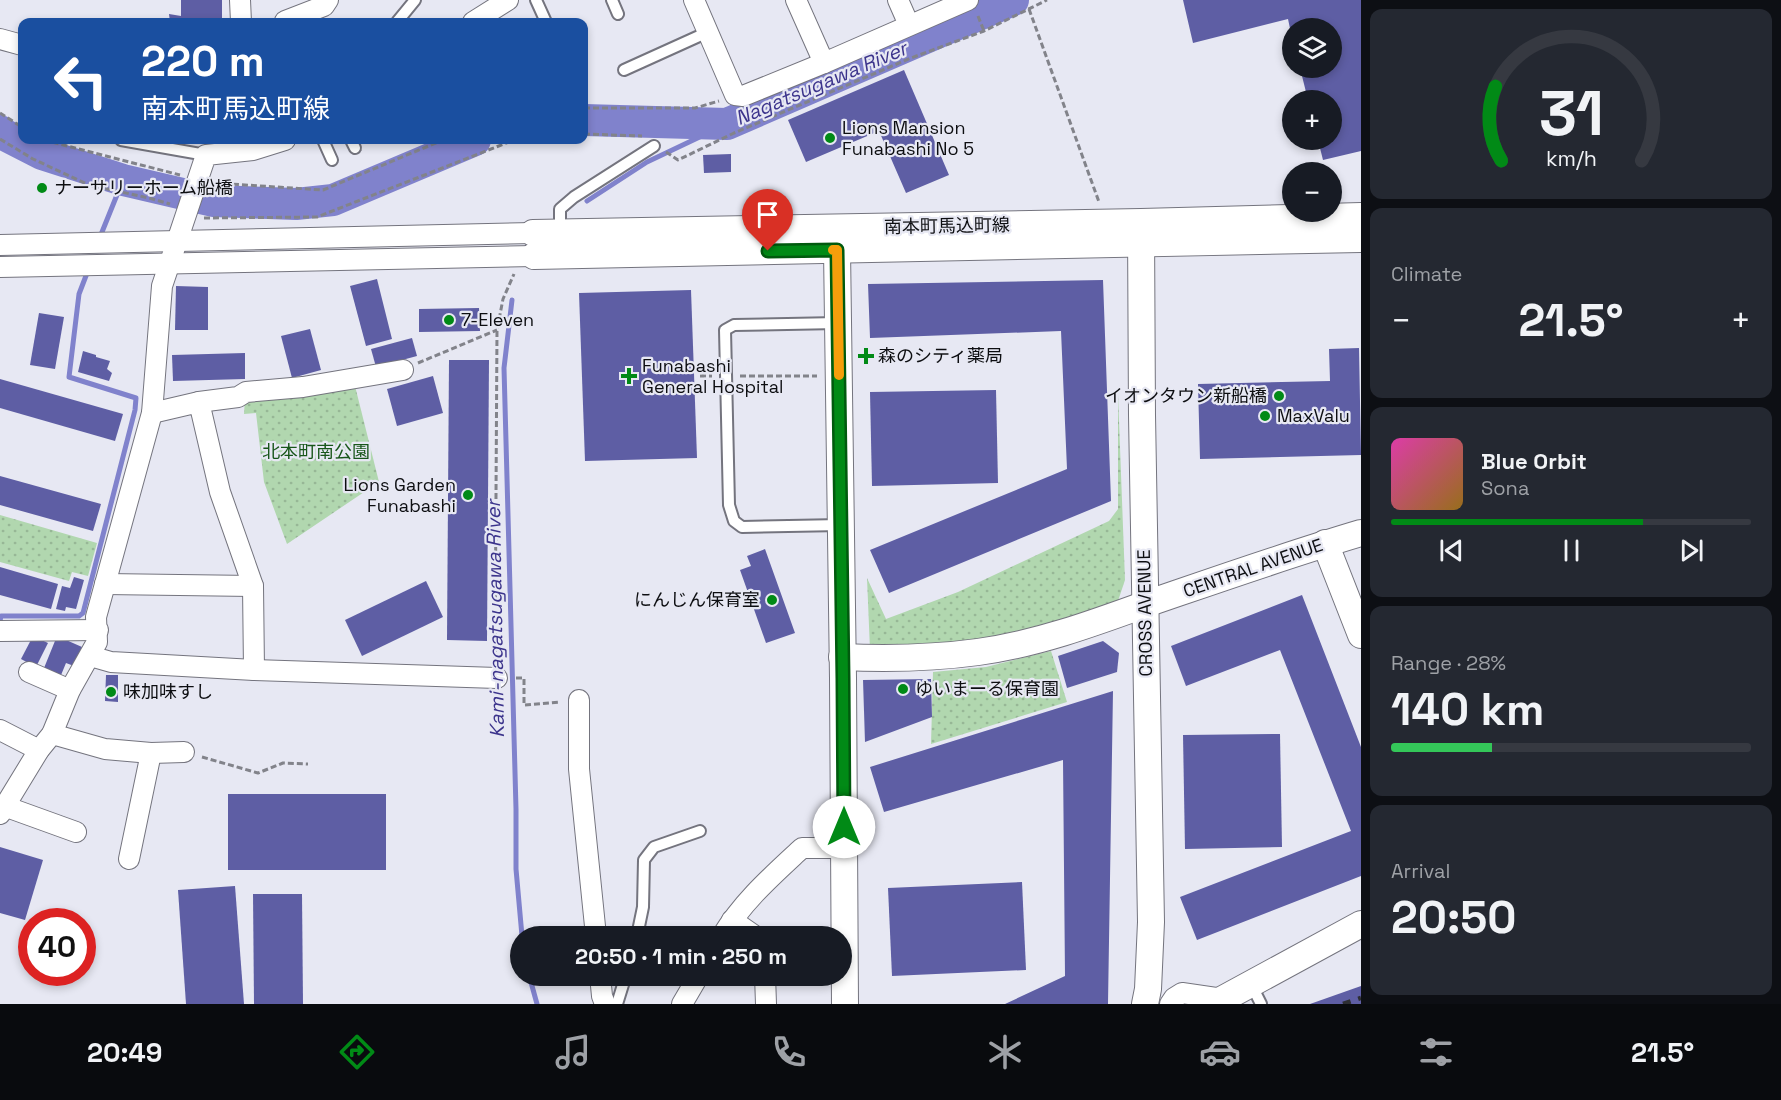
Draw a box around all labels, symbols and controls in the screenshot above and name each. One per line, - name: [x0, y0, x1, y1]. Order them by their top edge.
- map controls: [1282, 18, 1342, 222]
- button: layers: [1282, 18, 1342, 78]
- water label: Nagatsugawa River: [731, 34, 913, 131]
- text: 220 m: [141, 35, 265, 88]
- icon: left: [42, 42, 120, 120]
- text: 31: [1538, 74, 1604, 153]
- button: +: [1282, 90, 1342, 150]
- text: 南本町馬込町線: [141, 91, 330, 126]
- place label: Lions Mansion Funabashi No 5: [842, 116, 974, 160]
- marker: Lions Mansion Funabashi No 5: [823, 131, 837, 145]
- text: km/h: [1545, 145, 1597, 172]
- button: −: [1282, 162, 1342, 222]
- place label: ナーサリーホーム船橋: [54, 176, 233, 199]
- marker: ナーサリーホーム船橋: [35, 181, 49, 195]
- pin: [742, 189, 793, 251]
- icon: arrive: [751, 198, 784, 231]
- street label: 南本町馬込町線: [884, 213, 1010, 238]
- text: Climate: [1391, 261, 1462, 287]
- text: 21.5°: [1518, 292, 1624, 349]
- text: −: [1391, 300, 1411, 342]
- text: +: [1731, 300, 1751, 342]
- place label: 7-Eleven: [461, 308, 534, 331]
- marker: 7-Eleven: [442, 313, 456, 327]
- place label: 森のシティ薬局: [878, 344, 1003, 367]
- marker: 森のシティ薬局: [859, 349, 873, 363]
- place label: Funabashi General Hospital: [642, 354, 784, 398]
- marker: Funabashi General Hospital: [620, 367, 638, 385]
- place label: イオンタウン新船橋: [1105, 384, 1267, 407]
- marker: イオンタウン新船橋: [1272, 389, 1286, 403]
- place label: MaxValu: [1277, 404, 1350, 427]
- marker: MaxValu: [1258, 409, 1272, 423]
- park label: 北本町南公園: [262, 440, 370, 463]
- text: Blue Orbit: [1481, 447, 1587, 475]
- place label: Lions Garden Funabashi: [344, 473, 456, 517]
- text: Sona: [1481, 475, 1529, 501]
- marker: Lions Garden Funabashi: [461, 488, 475, 502]
- water label: Kami-nagatsugawa River: [480, 497, 510, 738]
- street label: CENTRAL AVENUE: [1180, 533, 1326, 602]
- icon: previous: [1435, 534, 1468, 567]
- icon: pause: [1555, 534, 1588, 567]
- icon: next: [1675, 534, 1708, 567]
- street label: CROSS AVENUE: [1132, 549, 1157, 677]
- place label: にんじん保育室: [634, 588, 760, 611]
- marker: にんじん保育室: [765, 593, 779, 607]
- text: Range · 28%: [1391, 650, 1506, 676]
- place label: ゆいまーる保育園: [915, 677, 1059, 700]
- place label: 味加味すし: [123, 680, 213, 703]
- text: 140 km: [1391, 681, 1544, 738]
- marker: ゆいまーる保育園: [896, 682, 910, 696]
- marker: 味加味すし: [104, 685, 118, 699]
- position arrow: [812, 795, 876, 859]
- text: Arrival: [1391, 858, 1450, 884]
- text: 20:50: [1391, 889, 1516, 946]
- speed limit sign: 40: [18, 908, 96, 986]
- text: 20:50 · 1 min · 250 m: [575, 942, 787, 970]
- icon: directions: [336, 1031, 378, 1073]
- icon: music: [552, 1031, 594, 1073]
- icon: phone: [768, 1031, 810, 1073]
- icon: climate: [984, 1031, 1026, 1073]
- icon: car: [1199, 1031, 1241, 1073]
- icon: filters: [1415, 1031, 1457, 1073]
- text: 20:49: [87, 1035, 162, 1070]
- text: 21.5°: [1631, 1035, 1694, 1070]

